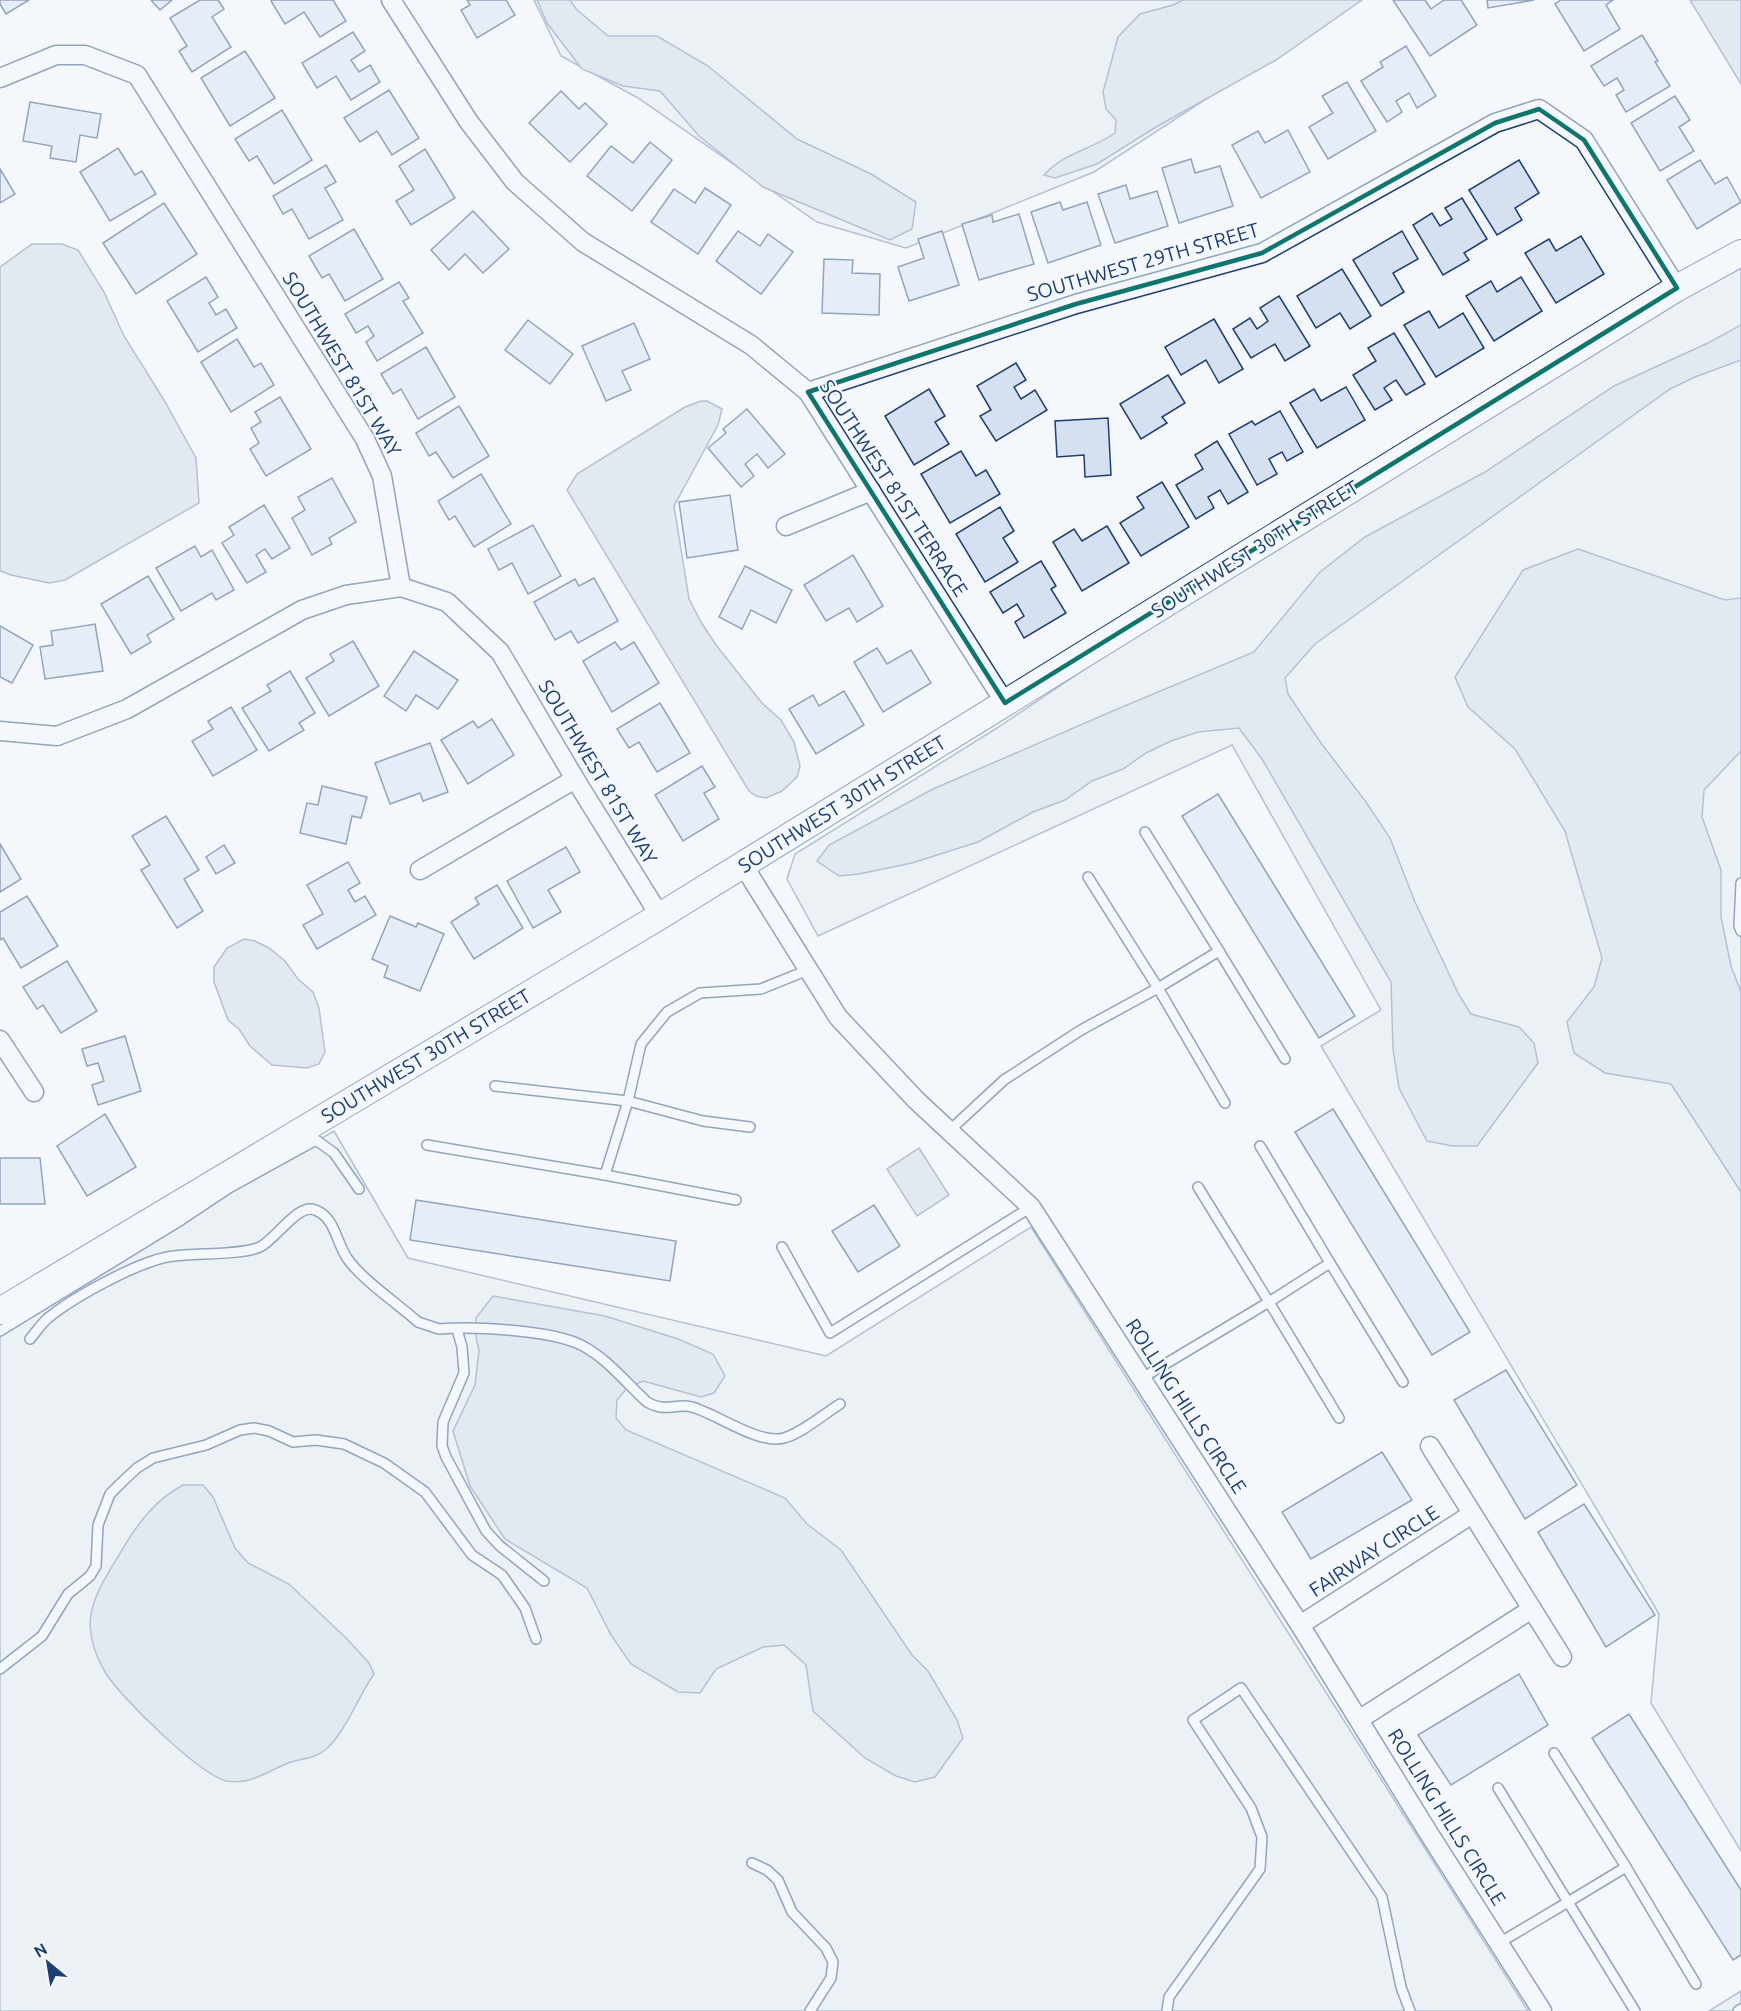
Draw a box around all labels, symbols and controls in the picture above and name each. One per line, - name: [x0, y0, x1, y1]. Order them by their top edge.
- street label: SOUTHWEST 29TH STREET: [1024, 217, 1262, 306]
- street label: SOUTHWEST 81ST WAY: [278, 268, 407, 460]
- street label: SOUTHWEST 81ST TERRACE: [816, 375, 973, 600]
- street label: SOUTHWEST 30TH STREET: [1147, 475, 1363, 622]
- street label: SOUTHWEST 81ST WAY: [534, 676, 663, 868]
- street label: SOUTHWEST 30TH STREET: [734, 730, 950, 877]
- street label: SOUTHWEST 30TH STREET: [317, 984, 535, 1127]
- street label: ROLLING HILLS CIRCLE: [1121, 1314, 1252, 1497]
- street label: FAIRWAY CIRCLE: [1305, 1500, 1443, 1601]
- street label: ROLLING HILLS CIRCLE: [1384, 1724, 1511, 1909]
- north arrow: [18, 1933, 78, 1993]
- text: N: [31, 1939, 50, 1961]

